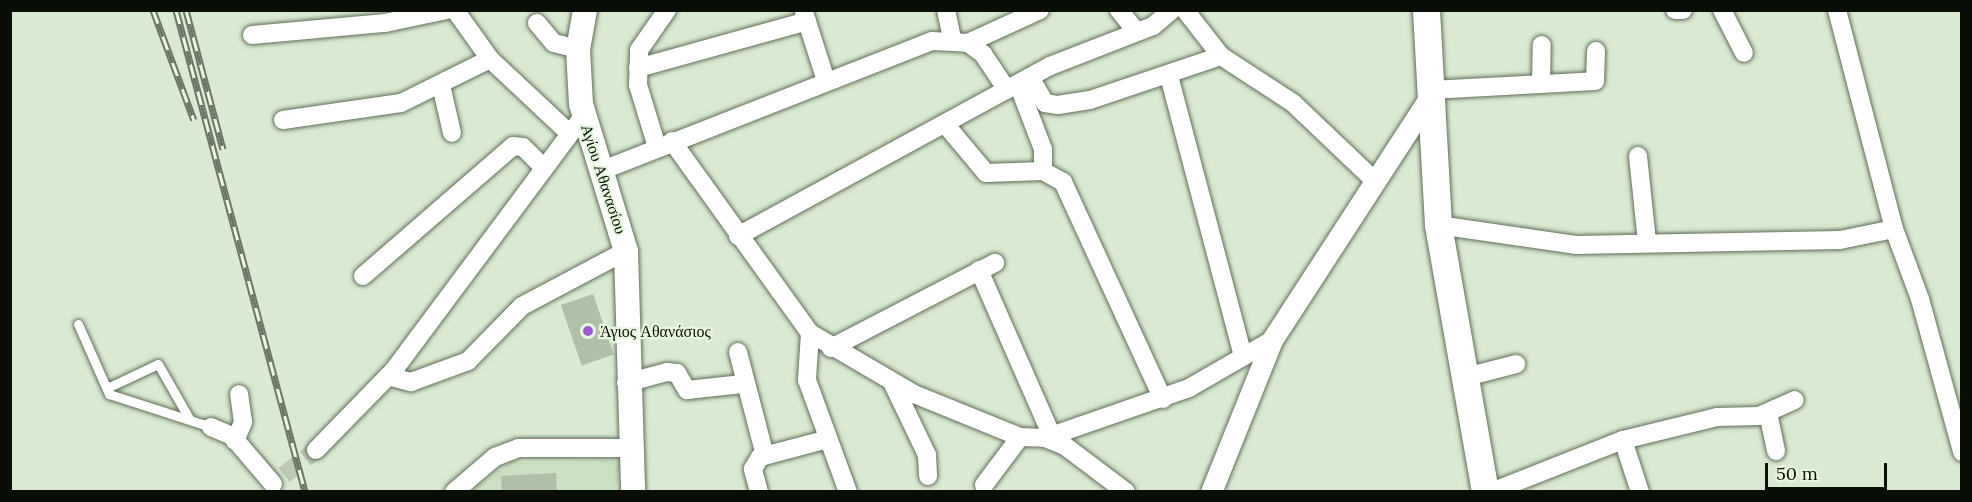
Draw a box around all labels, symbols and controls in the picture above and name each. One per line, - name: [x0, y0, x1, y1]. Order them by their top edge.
- street label: Αγίου Αθανασίου: [577, 122, 631, 236]
- place label: Άγιος Αθανάσιος: [600, 321, 711, 341]
- marker: Άγιος Αθανάσιος: [581, 324, 595, 338]
- scale bar: [1768, 451, 1890, 489]
- text: 50 m: [1776, 462, 1818, 485]

